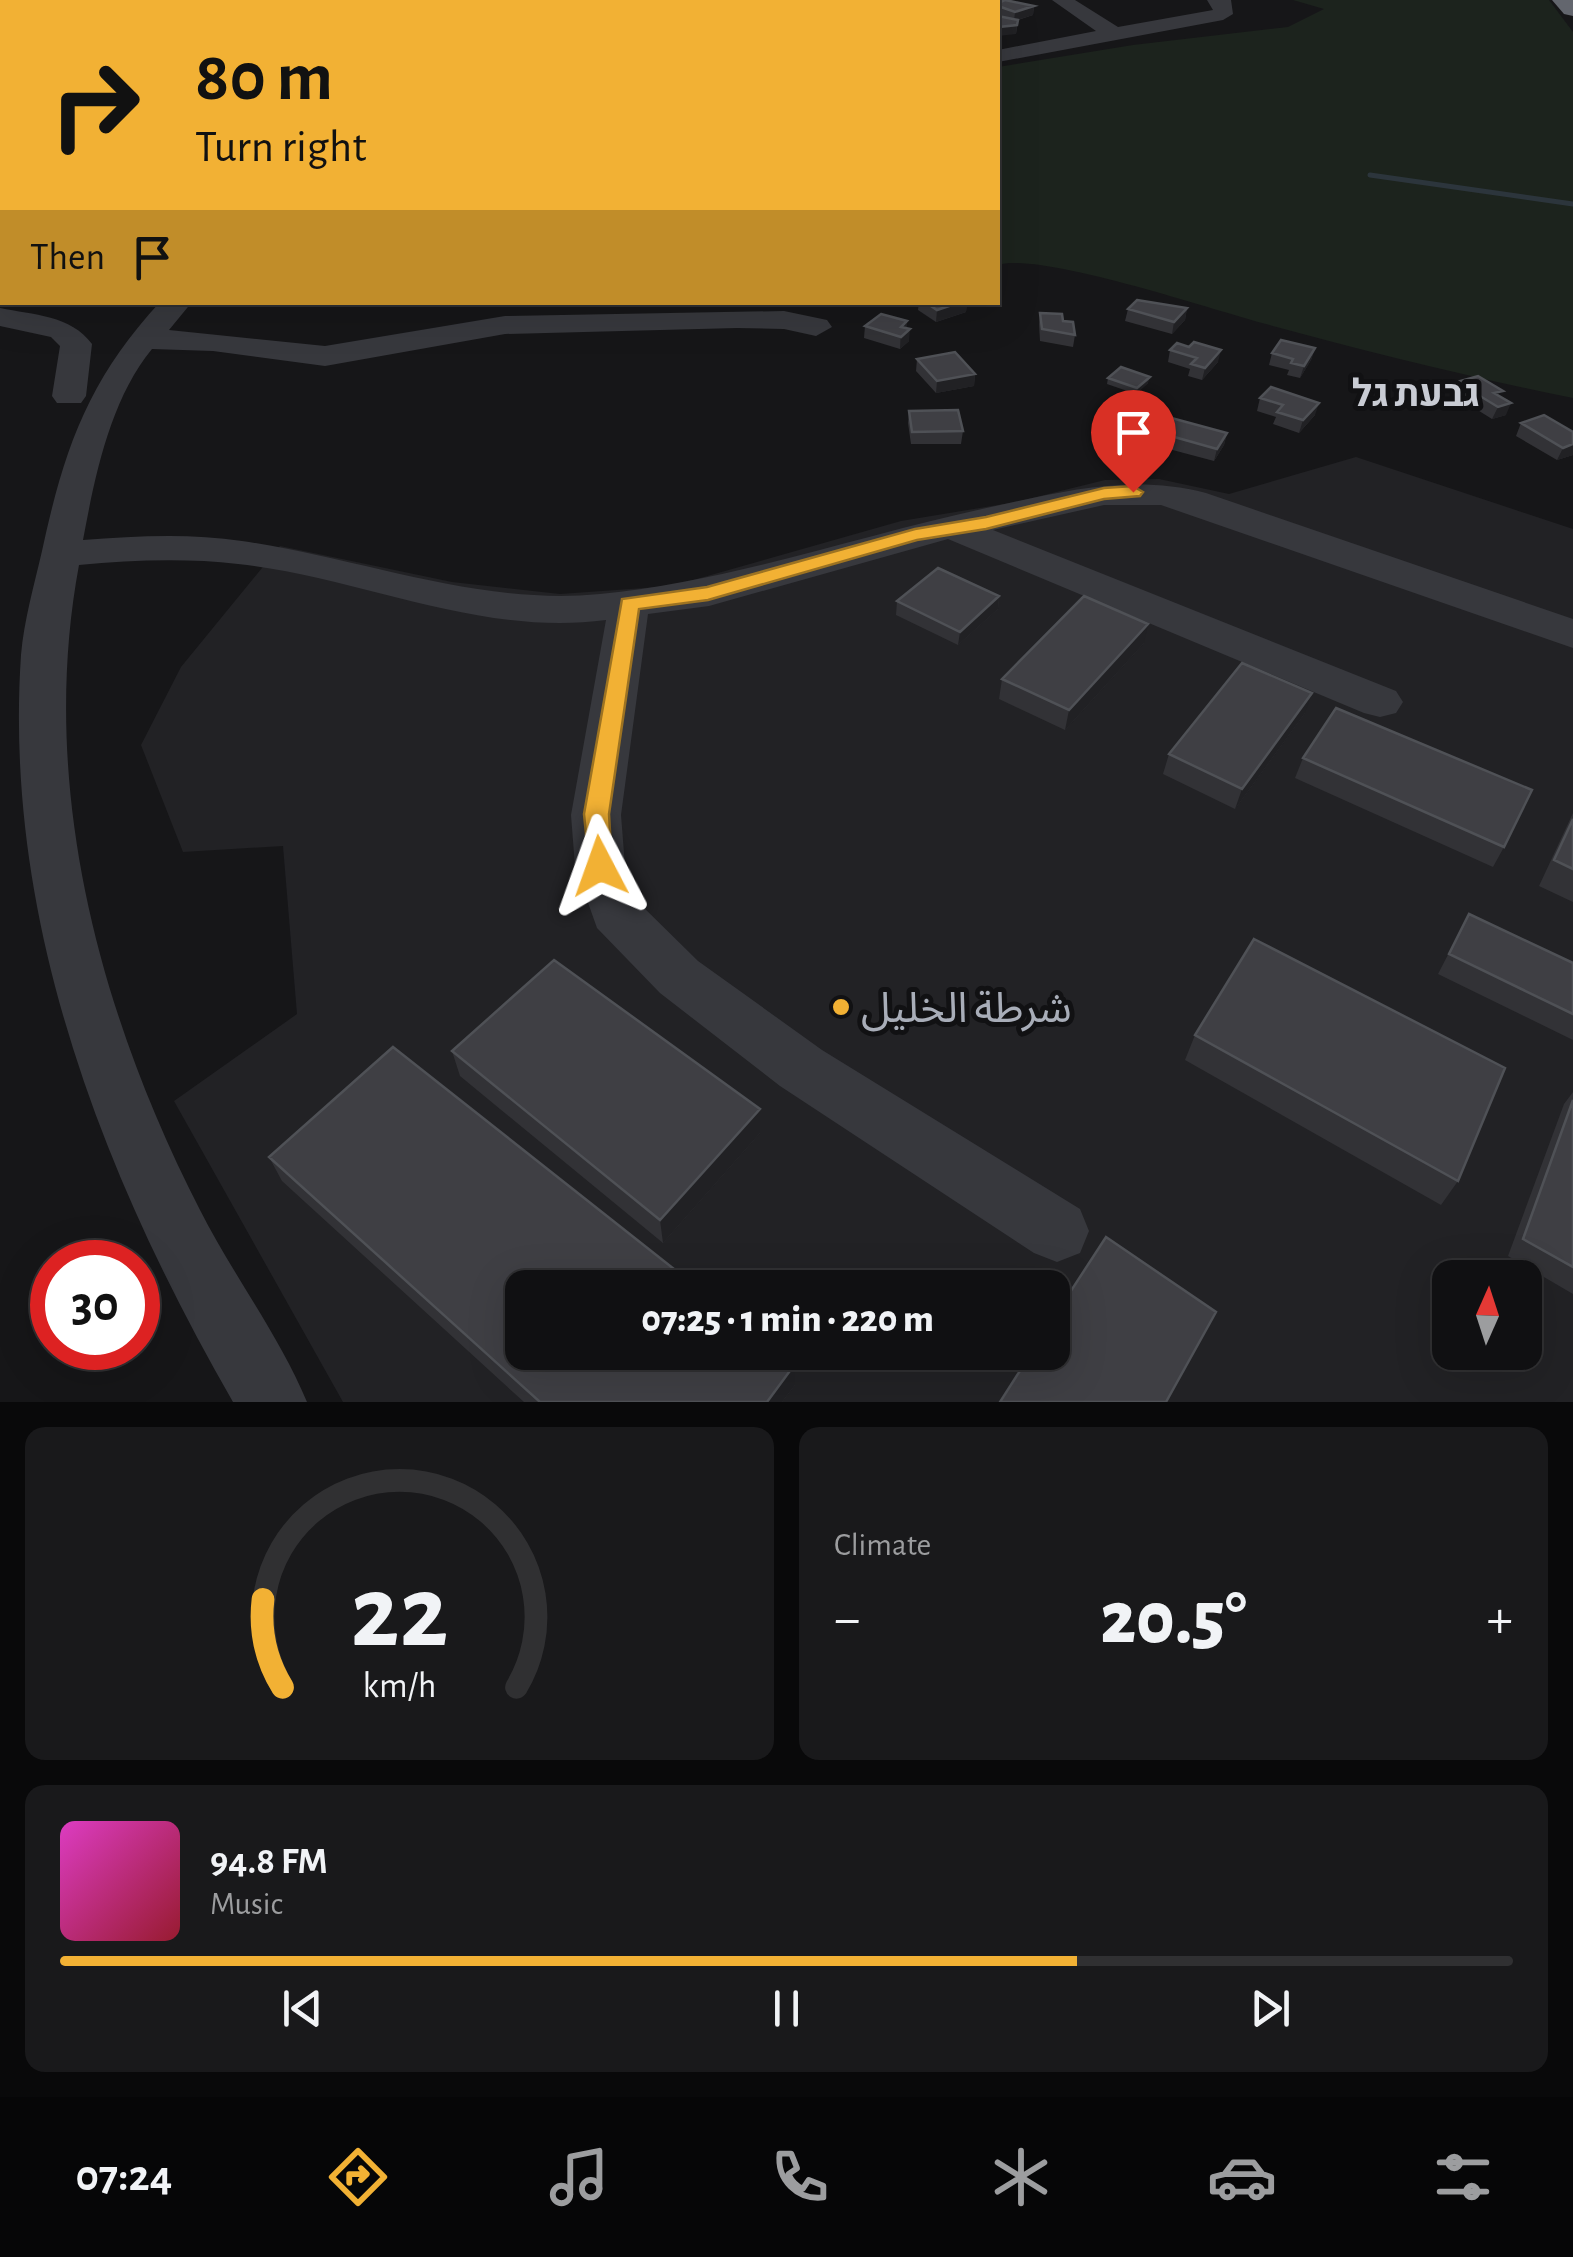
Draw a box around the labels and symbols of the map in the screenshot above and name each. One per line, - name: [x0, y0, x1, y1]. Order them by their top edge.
- district label: גבעת גל: [1352, 376, 1480, 414]
- pin: [1091, 390, 1176, 493]
- position arrow: [548, 814, 652, 918]
- place label: شرطة الخليل: [861, 988, 1072, 1032]
- marker: شرطة الخليل: [830, 996, 852, 1018]
- speed limit sign: 30: [30, 1240, 160, 1370]
- north arrow: [1432, 1260, 1542, 1370]

